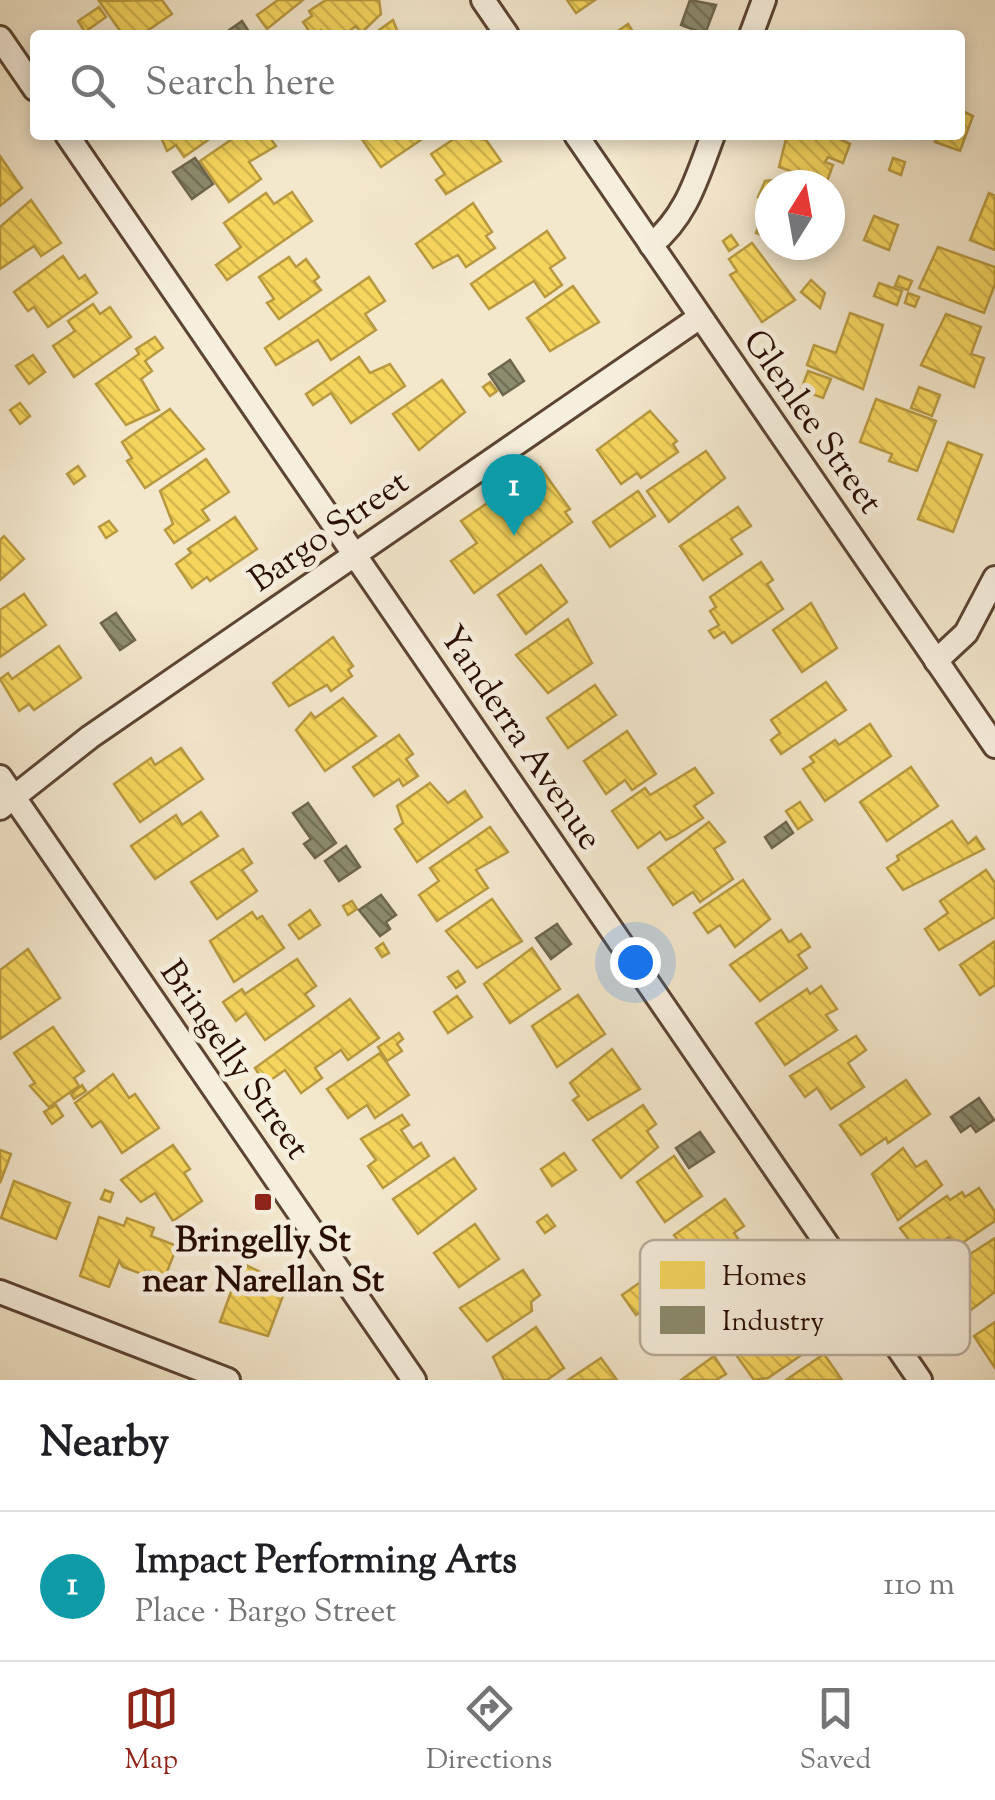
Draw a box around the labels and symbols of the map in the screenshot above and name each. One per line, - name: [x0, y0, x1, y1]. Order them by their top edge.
- north arrow: [755, 170, 845, 260]
- street label: Glenlee Street: [729, 320, 894, 526]
- pin: 1: [482, 454, 546, 536]
- street label: Bargo Street: [240, 459, 420, 607]
- street label: Yanderra Avenue: [425, 616, 613, 862]
- your location: [610, 937, 661, 988]
- street label: Bringelly Street: [145, 951, 321, 1171]
- marker: Bringelly St near Narellan St: [252, 1191, 274, 1213]
- place label: Bringelly St near Narellan St: [142, 1217, 384, 1308]
- legend: [640, 1240, 970, 1355]
- text: Homes: [722, 1258, 806, 1298]
- text: Industry: [722, 1303, 824, 1343]

